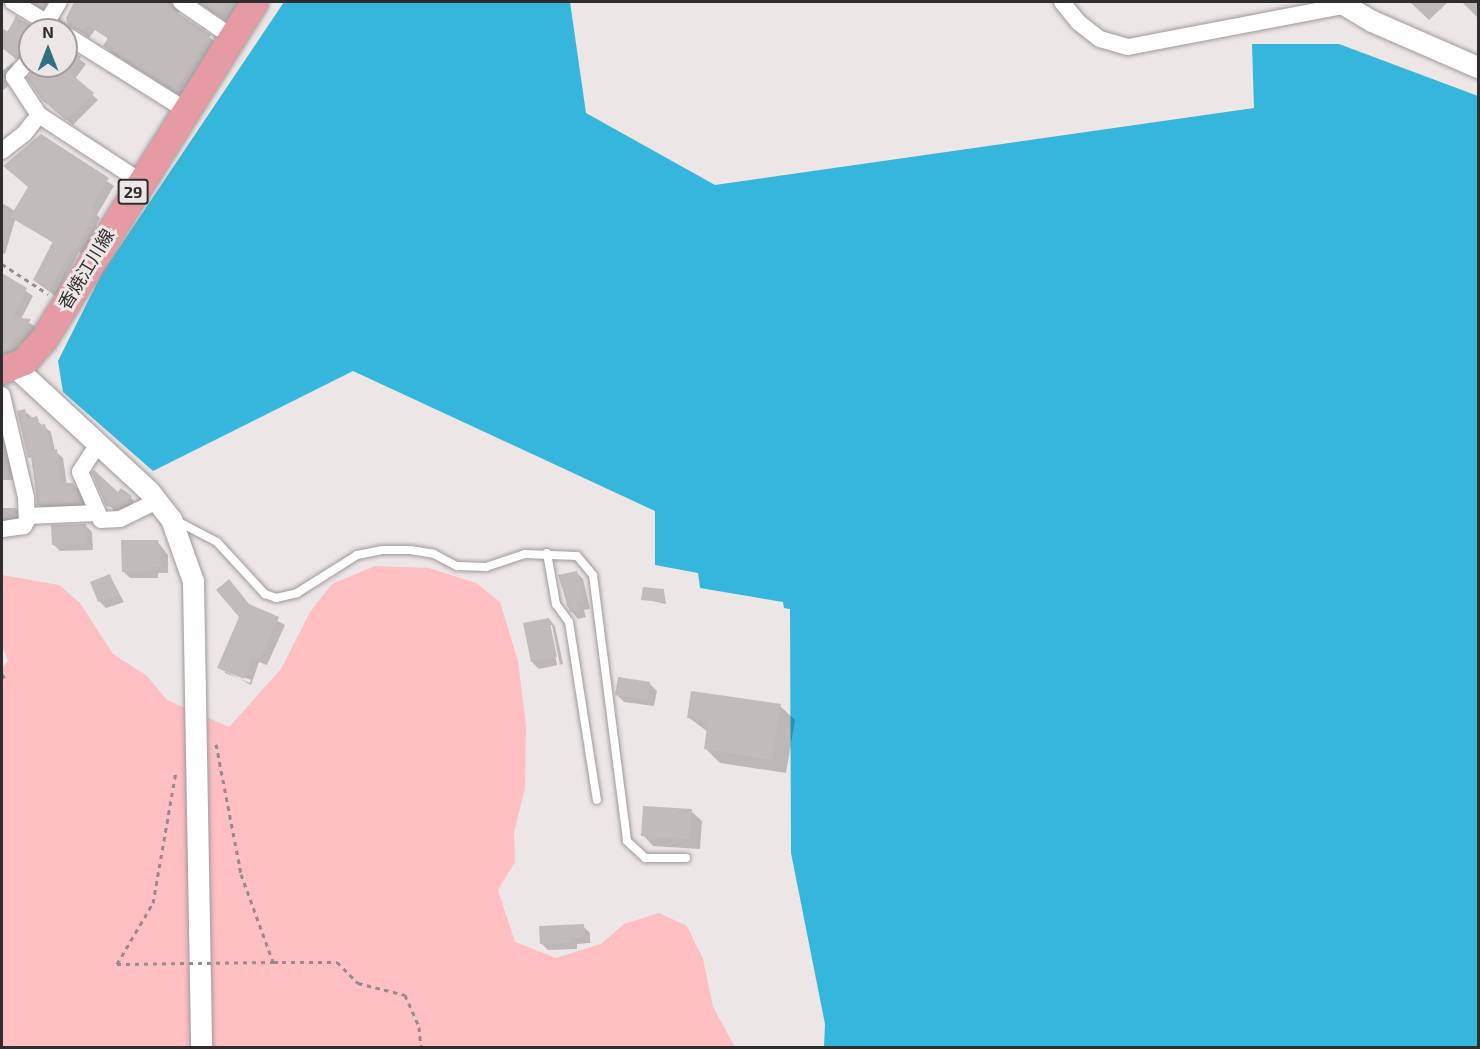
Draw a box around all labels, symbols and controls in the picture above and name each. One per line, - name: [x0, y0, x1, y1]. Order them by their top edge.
- north arrow: [18, 18, 78, 78]
- text: N: [42, 22, 54, 41]
- road number: 29: [116, 179, 150, 205]
- street label: 香焼江川線: [54, 225, 118, 313]

